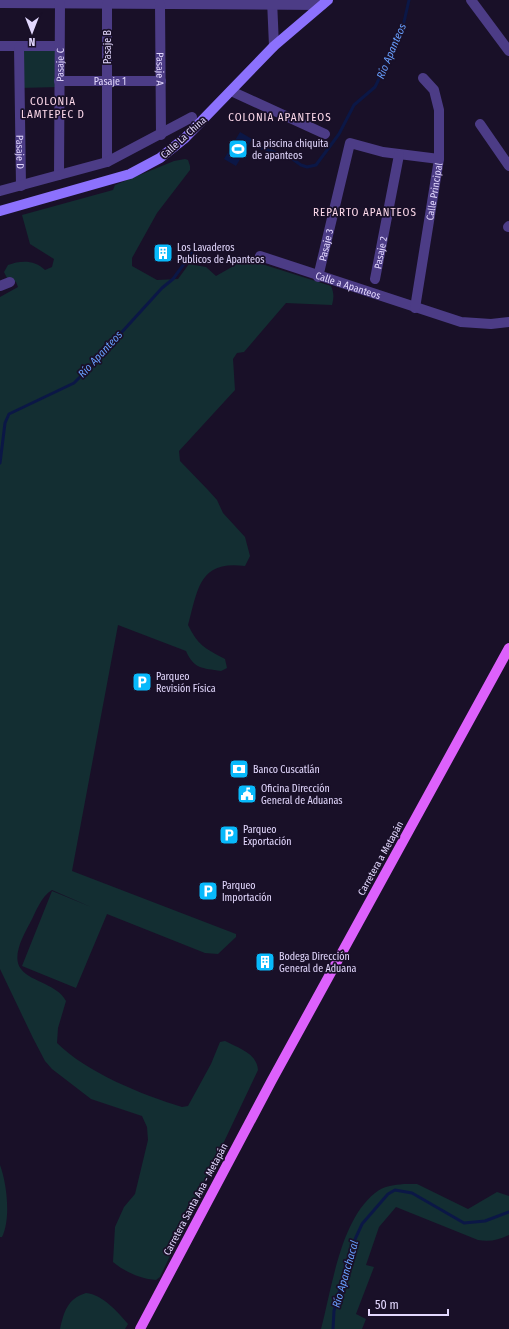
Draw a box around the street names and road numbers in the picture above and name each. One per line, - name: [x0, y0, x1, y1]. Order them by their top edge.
- street label: Pasaje B: [102, 30, 114, 64]
- street label: Pasaje C: [55, 48, 67, 82]
- street label: Pasaje A: [153, 52, 166, 87]
- street label: Pasaje 1: [94, 76, 126, 88]
- street label: Calle La China: [159, 114, 209, 161]
- street label: Pasaje D: [13, 135, 26, 169]
- street label: Calle Principal: [424, 162, 445, 221]
- street label: Pasaje 3: [317, 227, 336, 263]
- street label: Pasaje 2: [372, 235, 390, 270]
- street label: Calle a Apanteos: [314, 270, 382, 302]
- street label: Carretera a Metapán: [356, 819, 406, 898]
- street label: Carretera Santa Ana - Metapán: [161, 1141, 231, 1257]

